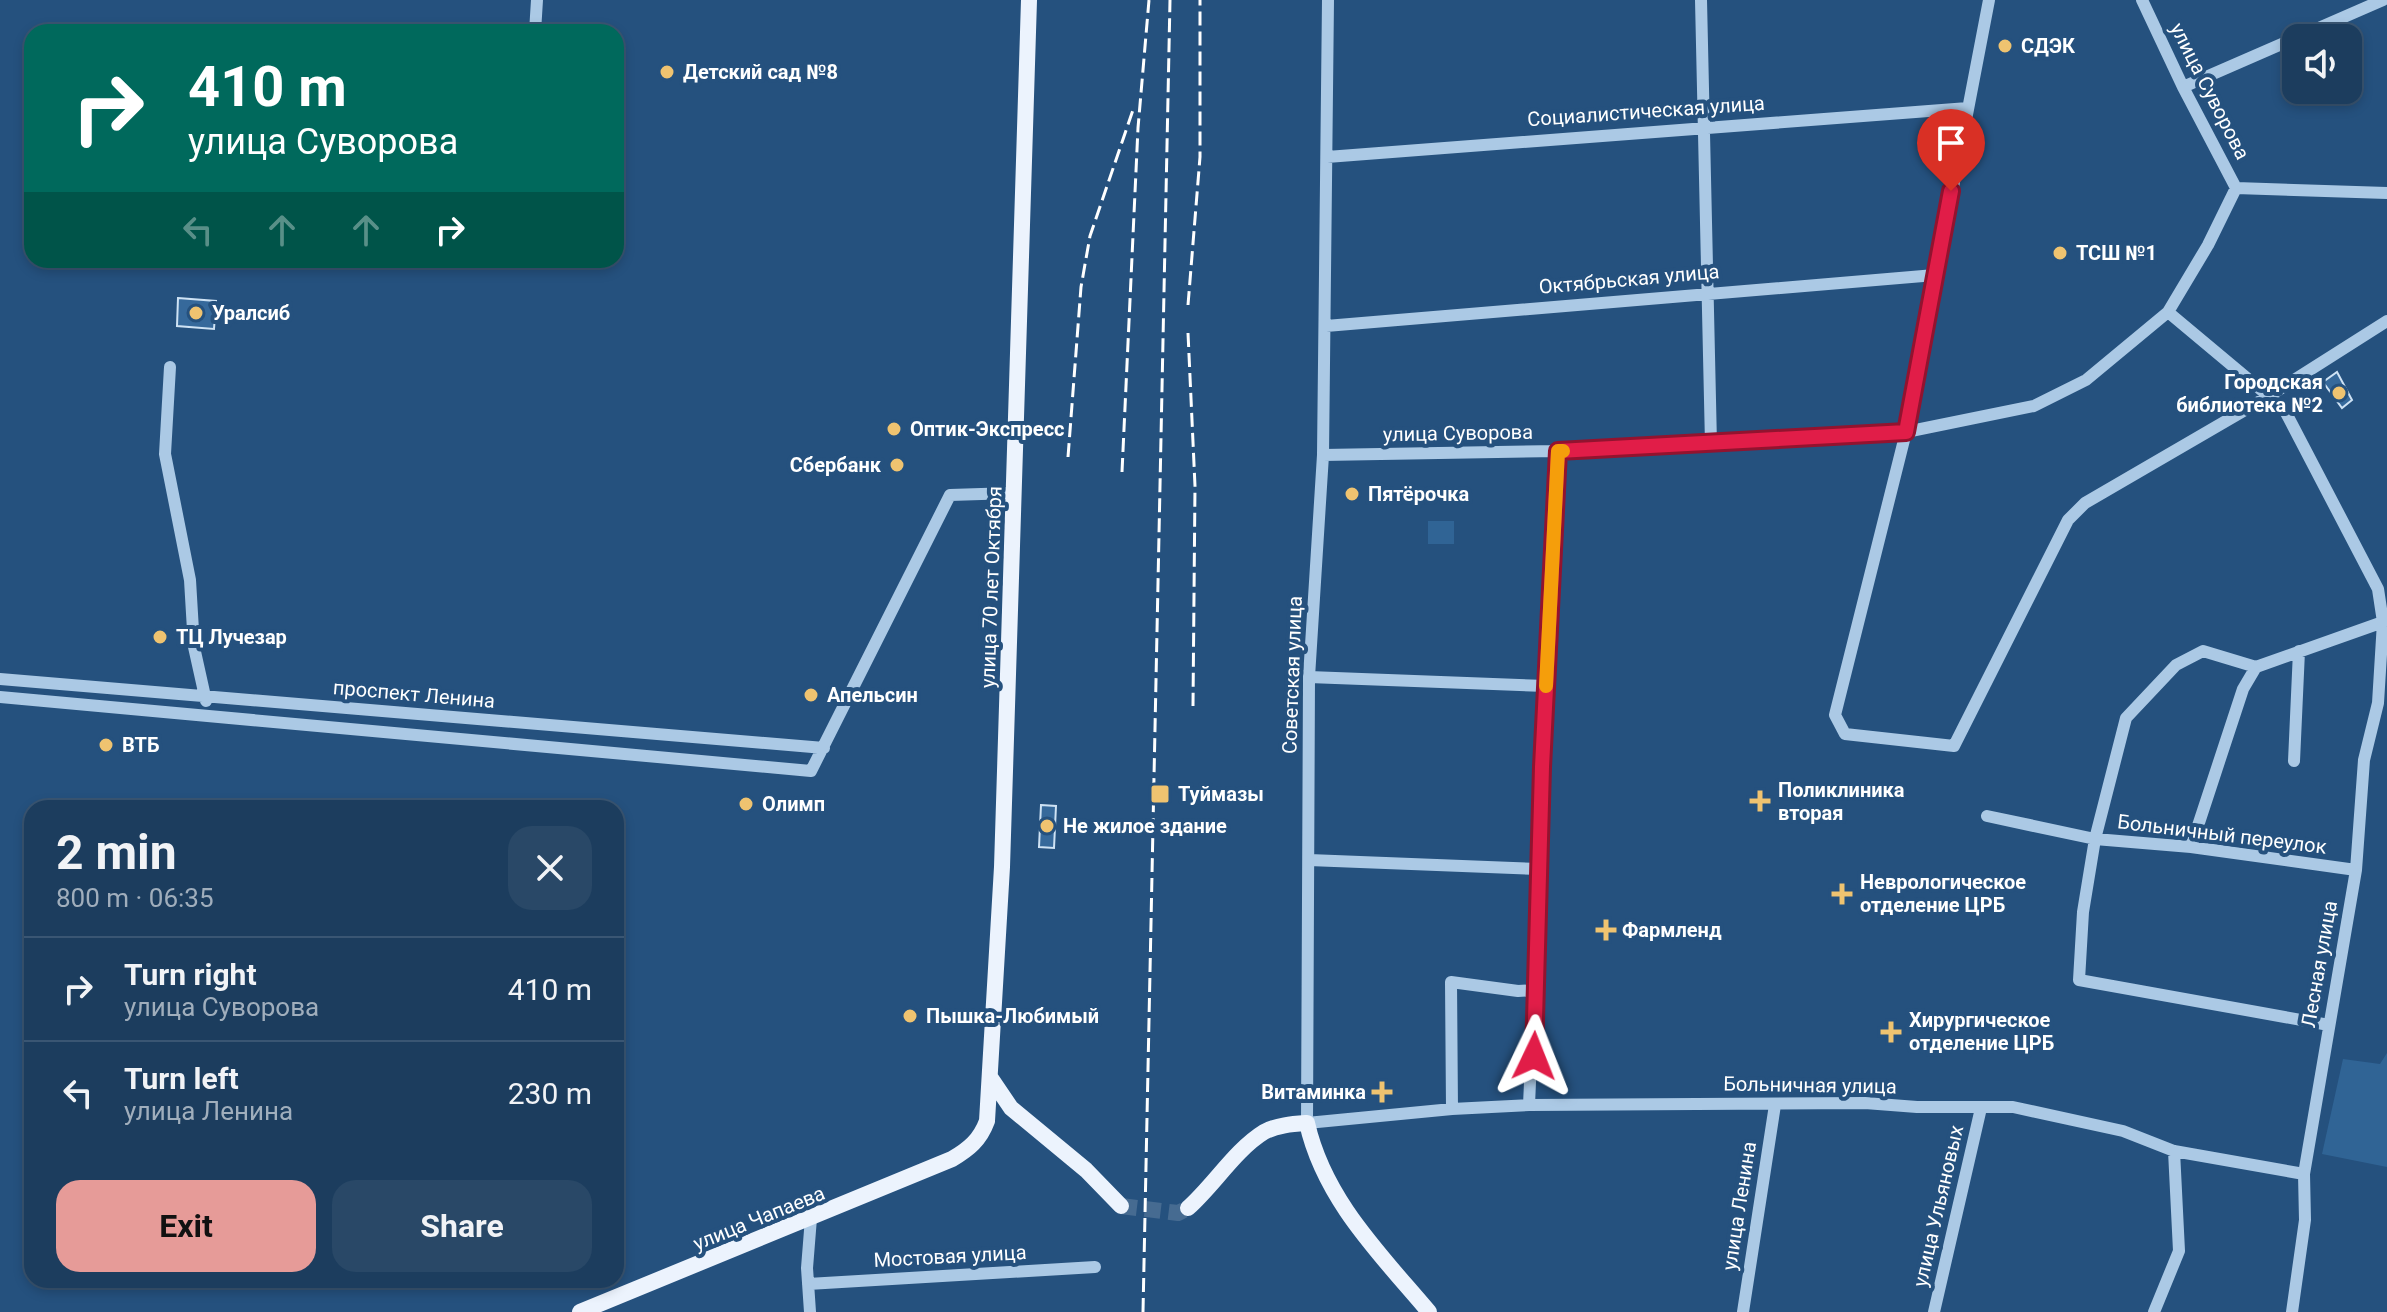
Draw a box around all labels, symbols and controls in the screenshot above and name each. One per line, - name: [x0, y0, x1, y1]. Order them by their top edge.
- street label: улица Суворова: [2165, 19, 2255, 163]
- map controls: [2282, 24, 2362, 104]
- button: sound: [2282, 24, 2362, 104]
- place label: СДЭК: [2021, 34, 2076, 58]
- marker: СДЭК: [1996, 37, 2014, 55]
- text: 410 m: [188, 54, 347, 120]
- icon: right: [56, 56, 160, 160]
- place label: Детский сад №8: [683, 60, 838, 84]
- marker: Детский сад №8: [658, 63, 676, 81]
- street label: Социалистическая улица: [1526, 91, 1766, 131]
- pin: [1917, 109, 1985, 191]
- text: улица Суворова: [188, 121, 458, 163]
- icon: arrive: [1929, 121, 1973, 165]
- icon: left: [176, 208, 220, 252]
- icon: ahead: [260, 208, 304, 252]
- icon: ahead: [344, 208, 388, 252]
- icon: right: [428, 208, 472, 252]
- place label: ТСШ №1: [2076, 241, 2157, 265]
- marker: ТСШ №1: [2051, 244, 2069, 262]
- street label: Октябрьская улица: [1538, 259, 1720, 299]
- place label: Уралсиб: [212, 301, 290, 325]
- marker: Уралсиб: [187, 304, 205, 322]
- place label: Городская библиотека №2: [2176, 370, 2323, 417]
- marker: Городская библиотека №2: [2330, 384, 2348, 402]
- place label: Оптик-Экспресс: [910, 417, 1064, 441]
- marker: Оптик-Экспресс: [885, 420, 903, 438]
- street label: улица Суворова: [1383, 420, 1533, 446]
- place label: Сбербанк: [790, 453, 882, 477]
- marker: Сбербанк: [888, 456, 906, 474]
- place label: Пятёрочка: [1368, 482, 1470, 506]
- marker: Пятёрочка: [1343, 485, 1361, 503]
- street label: улица 70 лет Октября: [975, 486, 1007, 688]
- street label: Советская улица: [1277, 596, 1307, 754]
- place label: ТЦ Лучезар: [176, 625, 287, 649]
- marker: ТЦ Лучезар: [151, 628, 169, 646]
- street label: проспект Ленина: [332, 675, 496, 713]
- place label: Апельсин: [827, 683, 918, 707]
- marker: Апельсин: [802, 686, 820, 704]
- place label: ВТБ: [122, 733, 159, 757]
- marker: ВТБ: [97, 736, 115, 754]
- place label: Поликлиника вторая: [1778, 778, 1905, 825]
- place label: Туймазы: [1178, 782, 1264, 806]
- marker: Туймазы: [1149, 783, 1171, 805]
- marker: Поликлиника вторая: [1749, 790, 1771, 812]
- place label: Олимп: [762, 792, 825, 816]
- marker: Олимп: [737, 795, 755, 813]
- street label: Больничный переулок: [2116, 809, 2328, 859]
- place label: Не жилое здание: [1063, 814, 1227, 838]
- marker: Не жилое здание: [1038, 817, 1056, 835]
- text: 2 min: [56, 824, 177, 881]
- button: close: [508, 826, 592, 910]
- place label: Неврологическое отделение ЦРБ: [1860, 870, 2026, 917]
- text: 800 m · 06:35: [56, 883, 214, 913]
- marker: Неврологическое отделение ЦРБ: [1831, 883, 1853, 905]
- street label: Лесная улица: [2296, 899, 2342, 1029]
- place label: Фармленд: [1622, 918, 1722, 942]
- marker: Фармленд: [1597, 921, 1615, 939]
- text: Turn right: [124, 957, 257, 992]
- icon: right: [56, 967, 100, 1011]
- text: 410 m: [508, 972, 592, 1007]
- text: улица Суворова: [124, 992, 319, 1022]
- place label: Пышка-Любимый: [926, 1004, 1099, 1028]
- marker: Пышка-Любимый: [901, 1007, 919, 1025]
- place label: Хирургическое отделение ЦРБ: [1909, 1008, 2054, 1055]
- position arrow: [1492, 1014, 1576, 1098]
- marker: Хирургическое отделение ЦРБ: [1880, 1021, 1902, 1043]
- text: Turn left: [124, 1061, 239, 1096]
- icon: left: [56, 1071, 100, 1115]
- street label: Больничная улица: [1723, 1071, 1897, 1099]
- text: 230 m: [508, 1076, 592, 1111]
- place label: Витаминка: [1261, 1080, 1366, 1104]
- marker: Витаминка: [1373, 1083, 1391, 1101]
- text: улица Ленина: [124, 1096, 293, 1126]
- street label: улица Ульяновых: [1908, 1123, 1968, 1289]
- street label: улица Ленина: [1717, 1140, 1761, 1272]
- button: Exit: [56, 1180, 316, 1272]
- button: Share: [332, 1180, 592, 1272]
- street label: улица Чапаева: [690, 1181, 828, 1255]
- street label: Мостовая улица: [873, 1240, 1027, 1272]

